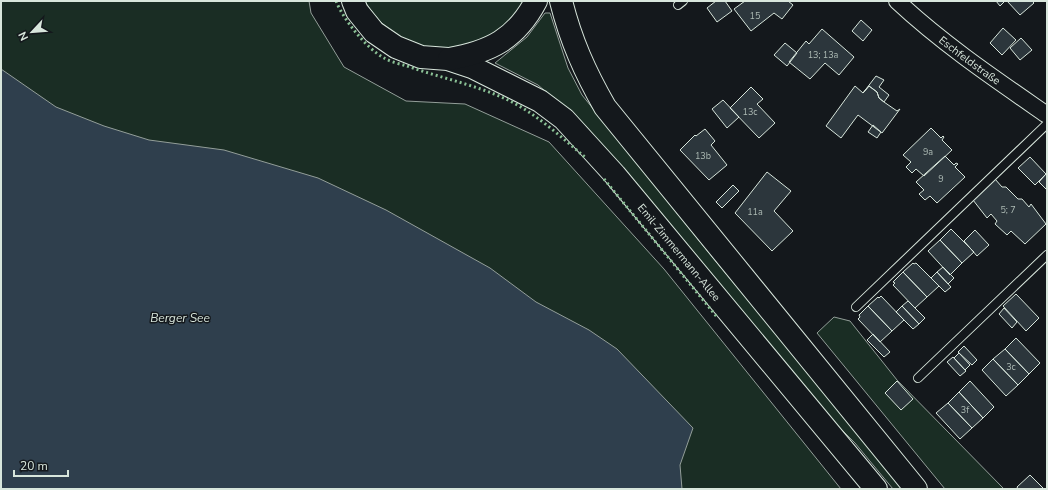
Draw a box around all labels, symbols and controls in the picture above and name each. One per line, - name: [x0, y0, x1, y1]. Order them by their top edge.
- house number: 15: [750, 10, 760, 22]
- north arrow: [12, 12, 52, 52]
- text: N: [15, 29, 32, 43]
- street label: Eschfeldstraße: [936, 32, 1004, 88]
- house number: 13; 13a: [808, 49, 839, 61]
- house number: 13c: [743, 106, 757, 118]
- house number: 9a: [923, 146, 933, 158]
- house number: 13b: [695, 150, 711, 162]
- house number: 9: [938, 173, 944, 185]
- street label: Emil-Zimmermann-Allee: [634, 200, 724, 304]
- house number: 5; 7: [1000, 204, 1016, 216]
- house number: 11a: [747, 206, 763, 218]
- water label: Berger See: [150, 310, 210, 326]
- house number: 3c: [1006, 361, 1016, 373]
- house number: 3f: [961, 404, 970, 416]
- scale bar: [14, 452, 68, 478]
- text: 20 m: [20, 458, 48, 474]

